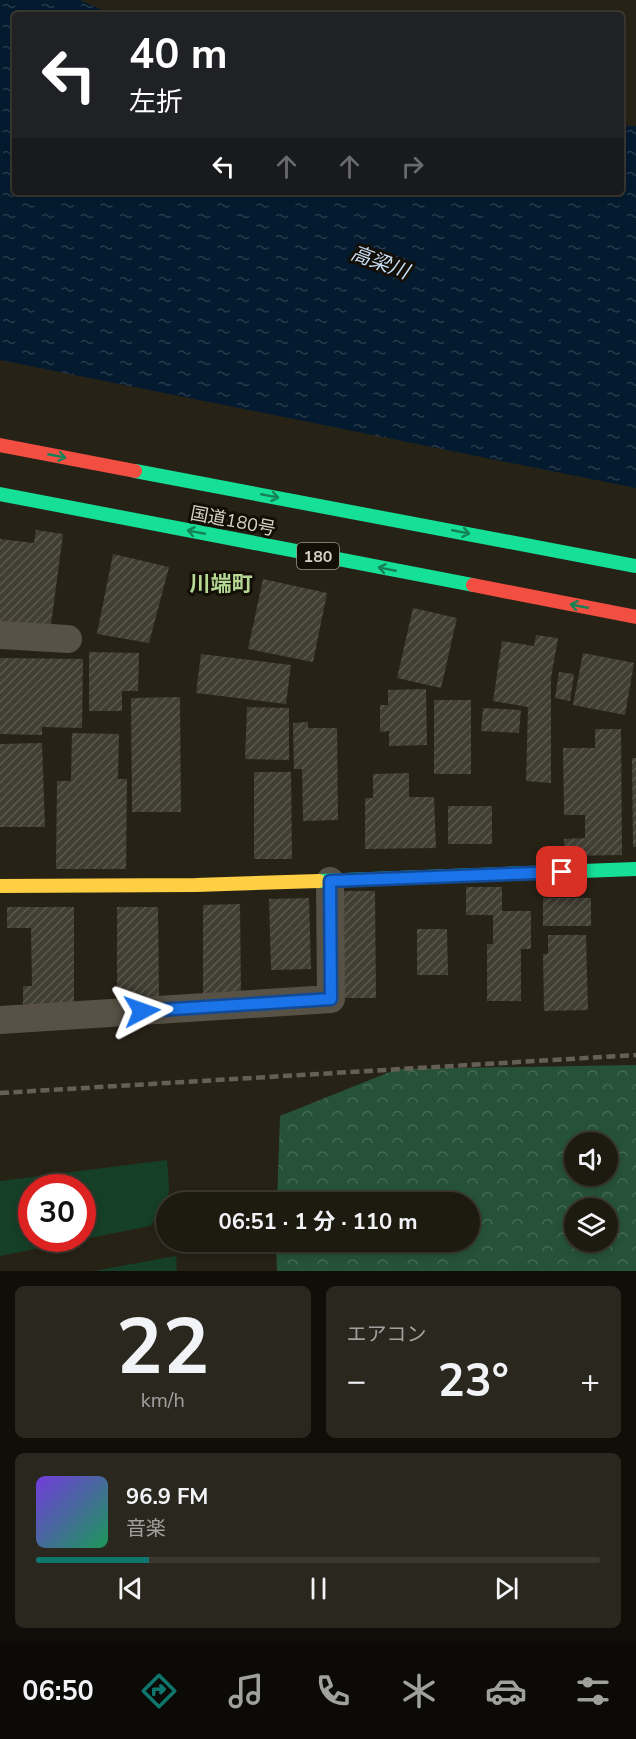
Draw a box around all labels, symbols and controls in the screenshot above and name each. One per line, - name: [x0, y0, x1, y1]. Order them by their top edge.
- text: 40 m: [129, 26, 228, 83]
- icon: left: [30, 36, 108, 114]
- text: 左折: [129, 84, 183, 121]
- icon: left: [207, 150, 240, 183]
- icon: ahead: [270, 150, 303, 183]
- icon: ahead: [333, 150, 366, 183]
- icon: right: [396, 150, 429, 183]
- water label: 高梁川: [347, 240, 415, 286]
- one-way arrow: [47, 451, 67, 462]
- one-way arrow: [259, 491, 279, 502]
- street label: 国道180号: [188, 501, 278, 541]
- one-way arrow: [186, 526, 206, 537]
- one-way arrow: [451, 527, 471, 538]
- road number: 180: [297, 543, 339, 569]
- one-way arrow: [378, 563, 397, 574]
- district label: 川端町: [190, 570, 253, 598]
- one-way arrow: [569, 600, 589, 611]
- pin: [536, 846, 587, 897]
- icon: arrive: [545, 855, 578, 888]
- position arrow: [110, 979, 174, 1043]
- map controls: [564, 1132, 618, 1252]
- button: sound: [564, 1132, 618, 1186]
- speed limit sign: 30: [18, 1174, 96, 1252]
- button: layers: [564, 1198, 618, 1252]
- text: 06:51 · 1 分 · 110 m: [219, 1207, 417, 1237]
- text: 22: [116, 1294, 210, 1401]
- text: エアコン: [347, 1321, 427, 1348]
- text: 23°: [438, 1351, 509, 1412]
- text: −: [347, 1359, 366, 1404]
- text: +: [580, 1359, 600, 1404]
- text: km/h: [141, 1387, 185, 1414]
- text: 96.9 FM: [126, 1482, 208, 1512]
- text: 音楽: [126, 1515, 166, 1542]
- icon: previous: [114, 1572, 147, 1605]
- icon: pause: [302, 1572, 335, 1605]
- icon: next: [490, 1572, 523, 1605]
- icon: directions: [138, 1670, 180, 1712]
- icon: music: [225, 1670, 267, 1712]
- icon: phone: [312, 1670, 354, 1712]
- icon: climate: [398, 1670, 440, 1712]
- icon: car: [485, 1670, 527, 1712]
- icon: filters: [572, 1670, 614, 1712]
- text: 06:50: [22, 1673, 94, 1710]

